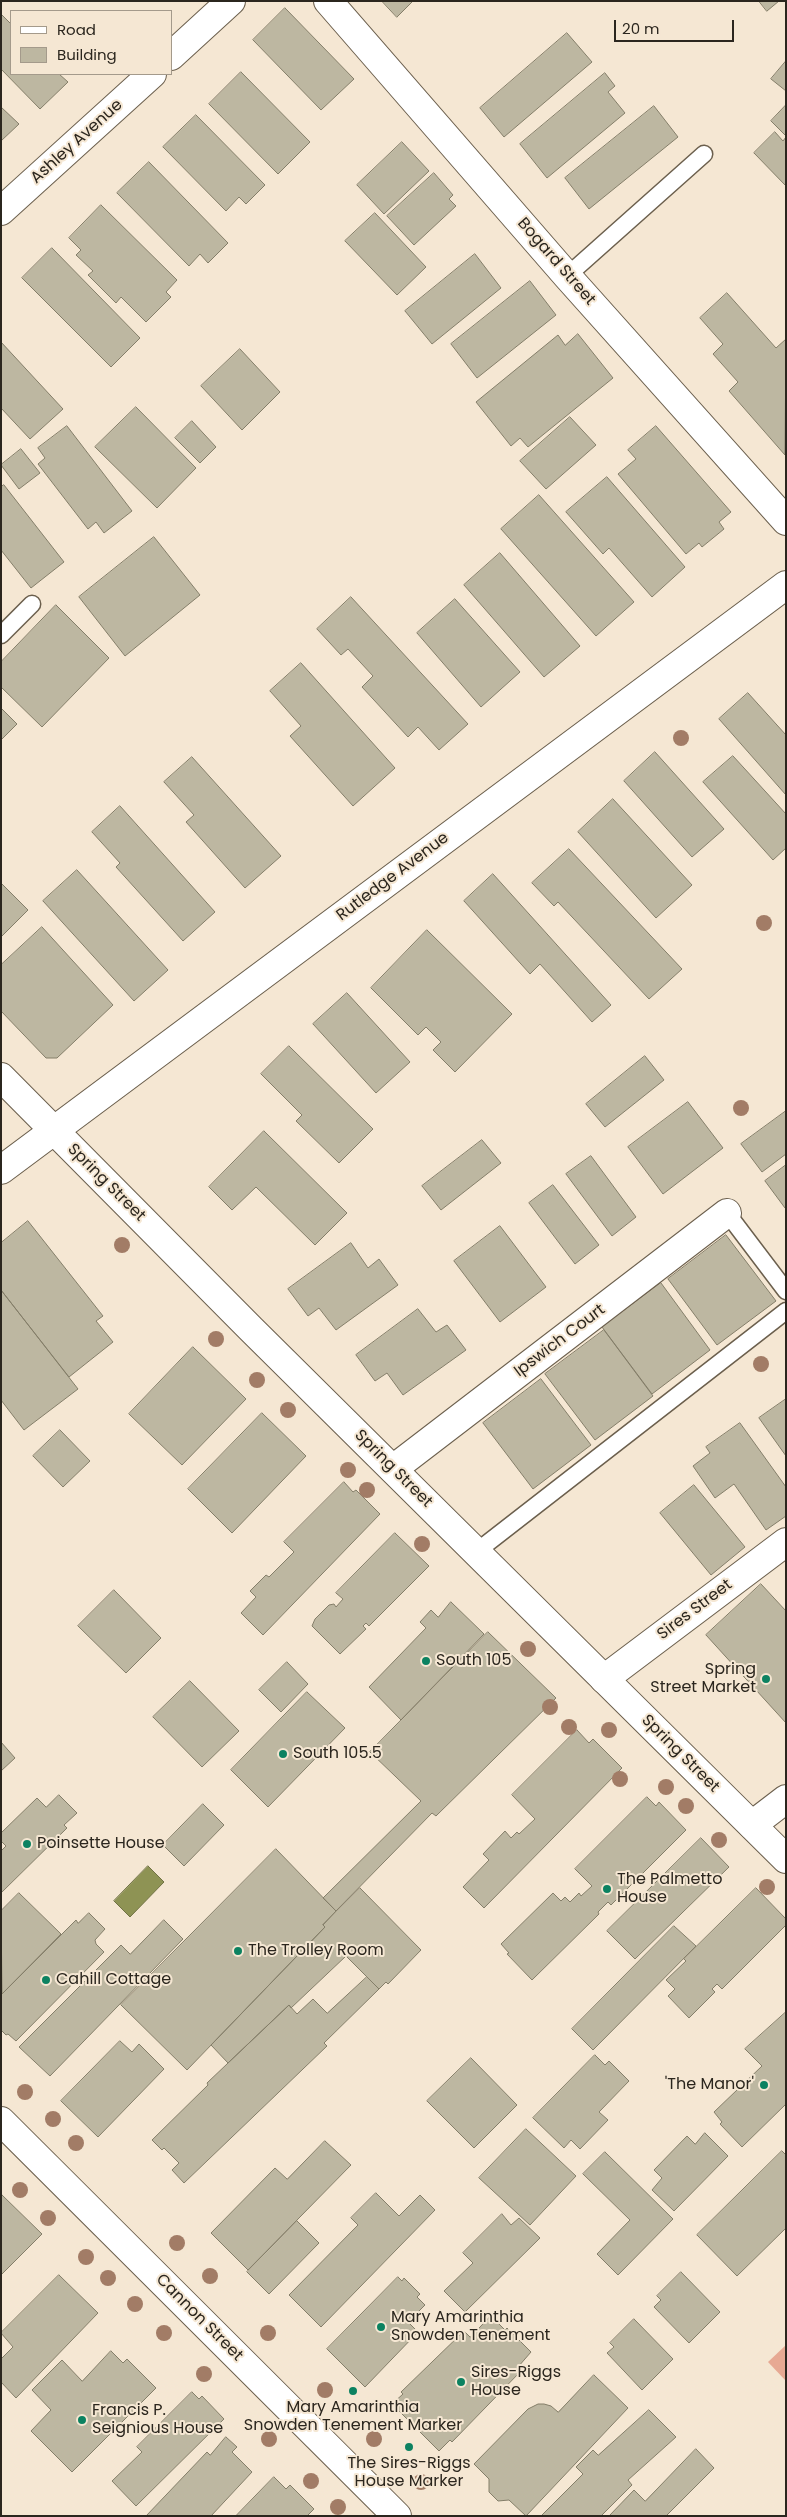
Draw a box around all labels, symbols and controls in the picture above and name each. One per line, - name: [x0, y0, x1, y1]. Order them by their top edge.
- legend: [10, 10, 172, 75]
- scale bar: [617, 10, 737, 42]
- text: 20 m: [622, 18, 660, 39]
- text: Road: [57, 19, 96, 40]
- text: Building: [57, 44, 117, 65]
- street label: Ashley Avenue: [27, 96, 127, 188]
- street label: Bogard Street: [513, 214, 599, 310]
- street label: Rutledge Avenue: [333, 829, 453, 925]
- street label: Spring Street: [63, 1140, 149, 1226]
- street label: Ipswich Court: [511, 1301, 609, 1381]
- street label: Spring Street: [350, 1426, 436, 1512]
- street label: Sires Street: [654, 1576, 736, 1644]
- place label: South 105: [436, 1651, 511, 1671]
- marker: South 105: [420, 1655, 432, 1667]
- place label: Spring Street Market: [650, 1660, 756, 1698]
- marker: Spring Street Market: [760, 1673, 772, 1685]
- street label: Spring Street: [637, 1711, 723, 1797]
- place label: South 105.5: [293, 1744, 382, 1764]
- marker: South 105.5: [277, 1748, 289, 1760]
- place label: Poinsette House: [37, 1834, 165, 1854]
- marker: Poinsette House: [21, 1838, 33, 1850]
- place label: The Palmetto House: [617, 1870, 722, 1908]
- marker: The Palmetto House: [601, 1883, 613, 1895]
- place label: The Trolley Room: [248, 1941, 384, 1961]
- marker: The Trolley Room: [232, 1945, 244, 1957]
- place label: Cahill Cottage: [56, 1970, 171, 1990]
- marker: Cahill Cottage: [40, 1974, 52, 1986]
- place label: 'The Manor': [665, 2075, 754, 2095]
- marker: 'The Manor': [758, 2079, 770, 2091]
- street label: Cannon Street: [151, 2270, 247, 2366]
- place label: Mary Amarinthia Snowden Tenement: [391, 2308, 550, 2346]
- marker: Mary Amarinthia Snowden Tenement: [375, 2321, 387, 2333]
- place label: Sires-Riggs House: [471, 2363, 561, 2401]
- marker: Sires-Riggs House: [455, 2376, 467, 2388]
- marker: Mary Amarinthia Snowden Tenement Marker: [347, 2385, 359, 2397]
- place label: Mary Amarinthia Snowden Tenement Marker: [244, 2398, 462, 2436]
- place label: Francis P. Seignious House: [92, 2401, 223, 2439]
- marker: Francis P. Seignious House: [76, 2414, 88, 2426]
- marker: The Sires-Riggs House Marker: [403, 2441, 415, 2453]
- place label: The Sires-Riggs House Marker: [347, 2454, 471, 2492]

